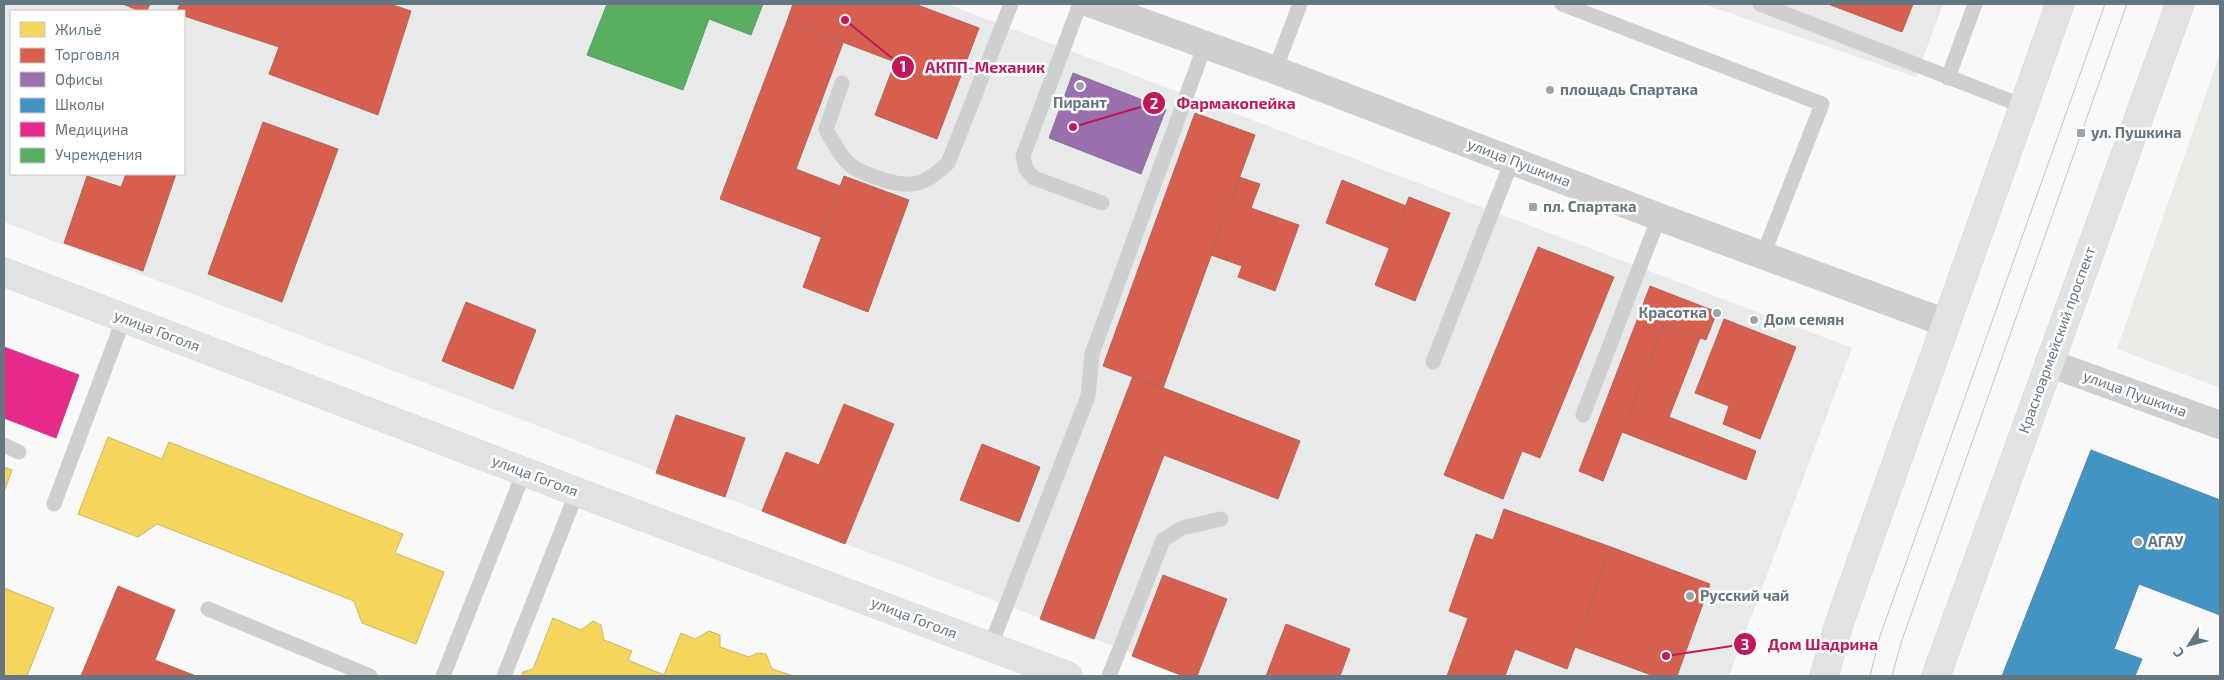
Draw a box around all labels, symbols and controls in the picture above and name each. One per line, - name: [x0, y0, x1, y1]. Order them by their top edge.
- legend: [10, 10, 185, 175]
- text: Жильё: [55, 20, 102, 38]
- text: Торговля: [55, 45, 120, 63]
- callout: АКПП-Механик: [890, 52, 1055, 83]
- text: 1: [900, 57, 906, 75]
- text: АКПП-Механик: [925, 57, 1045, 76]
- text: Офисы: [55, 70, 103, 88]
- marker: Пирант: [1074, 80, 1086, 92]
- place label: площадь Спартака: [1560, 80, 1698, 98]
- marker: площадь Спартака: [1544, 84, 1556, 96]
- callout: Фармакопейка: [1141, 88, 1305, 119]
- place label: Пирант: [1053, 93, 1107, 111]
- text: Фармакопейка: [1176, 93, 1296, 112]
- text: 2: [1150, 94, 1159, 112]
- text: Школы: [55, 95, 105, 113]
- text: Медицина: [55, 120, 128, 138]
- place label: ул. Пушкина: [2091, 123, 2182, 141]
- marker: ул. Пушкина: [2075, 127, 2087, 139]
- street label: улица Пушкина: [1465, 134, 1574, 191]
- text: Учреждения: [55, 145, 142, 163]
- place label: пл. Спартака: [1543, 197, 1637, 215]
- marker: пл. Спартака: [1527, 201, 1539, 213]
- street label: Красноармейский проспект: [2014, 244, 2098, 436]
- place label: Красотка: [1639, 303, 1707, 321]
- street label: улица Гоголя: [111, 305, 203, 356]
- marker: Красотка: [1711, 307, 1723, 319]
- place label: Дом семян: [1764, 310, 1844, 328]
- marker: Дом семян: [1748, 314, 1760, 326]
- street label: улица Пушкина: [2081, 366, 2190, 421]
- street label: улица Гоголя: [489, 450, 581, 501]
- place label: АГАУ: [2148, 532, 2183, 550]
- marker: АГАУ: [2132, 536, 2144, 548]
- place label: Русский чай: [1700, 586, 1789, 604]
- marker: Русский чай: [1684, 590, 1696, 602]
- street label: улица Гоголя: [868, 592, 960, 643]
- north arrow: [2164, 620, 2214, 670]
- callout: Дом Шадрина: [1733, 629, 1888, 660]
- text: Дом Шадрина: [1768, 634, 1878, 653]
- text: 3: [1741, 635, 1749, 653]
- text: С: [2169, 645, 2187, 661]

